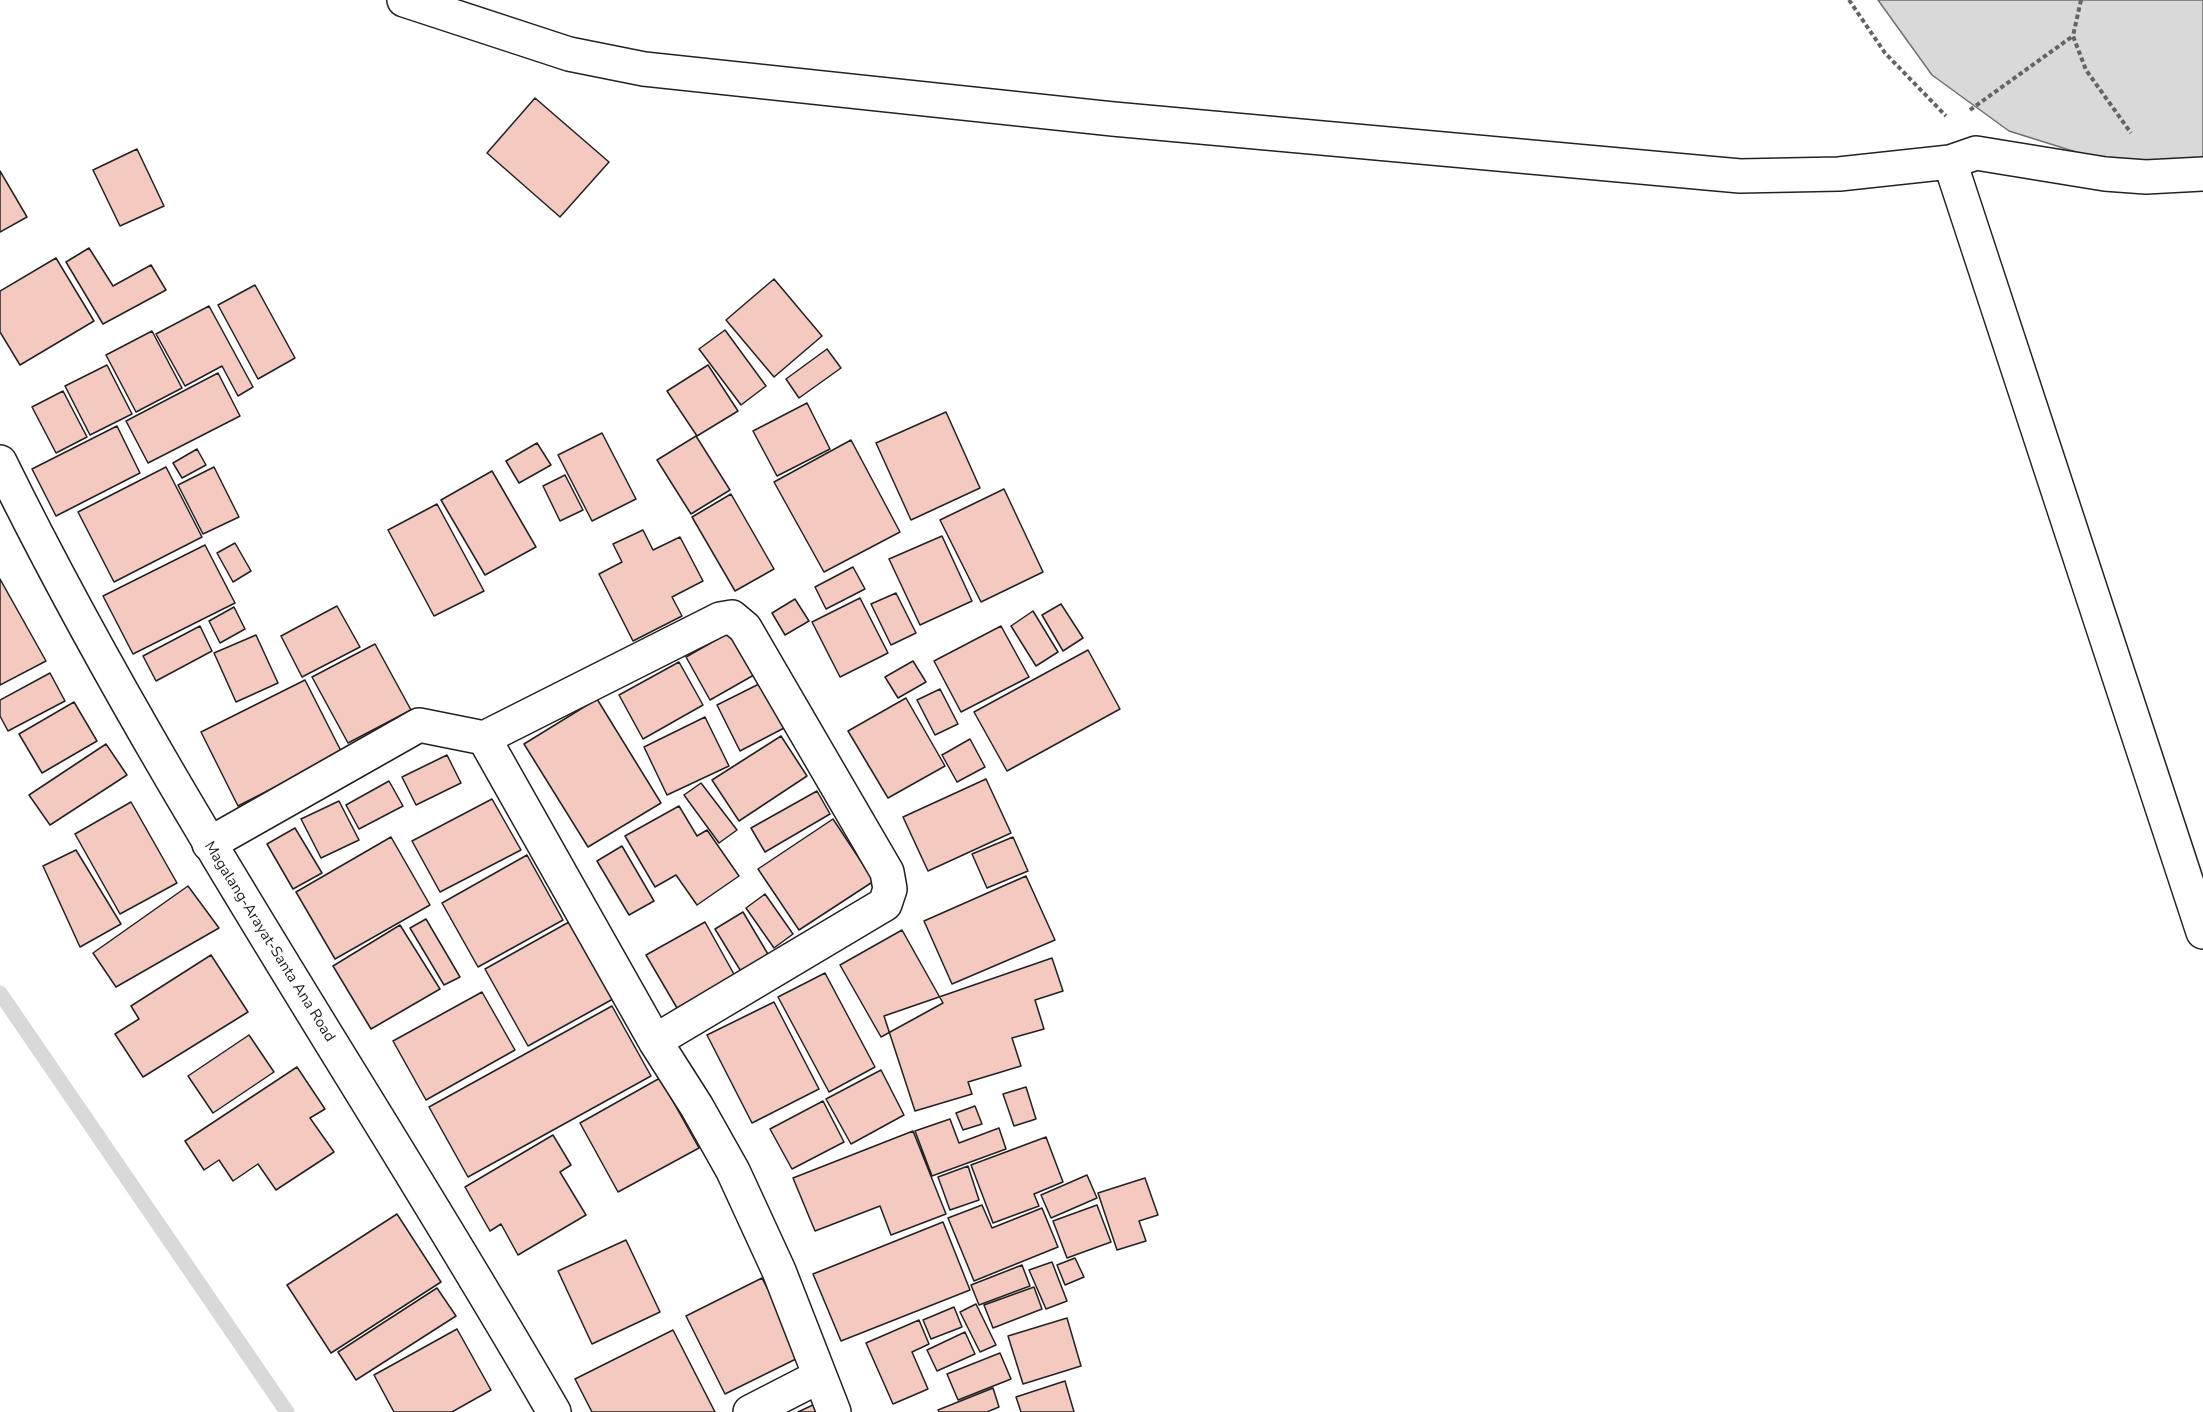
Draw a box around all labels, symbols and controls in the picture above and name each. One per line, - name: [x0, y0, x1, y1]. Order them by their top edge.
- street label: Magalang-Arayat-Santa Ana Road: [200, 838, 338, 1046]

